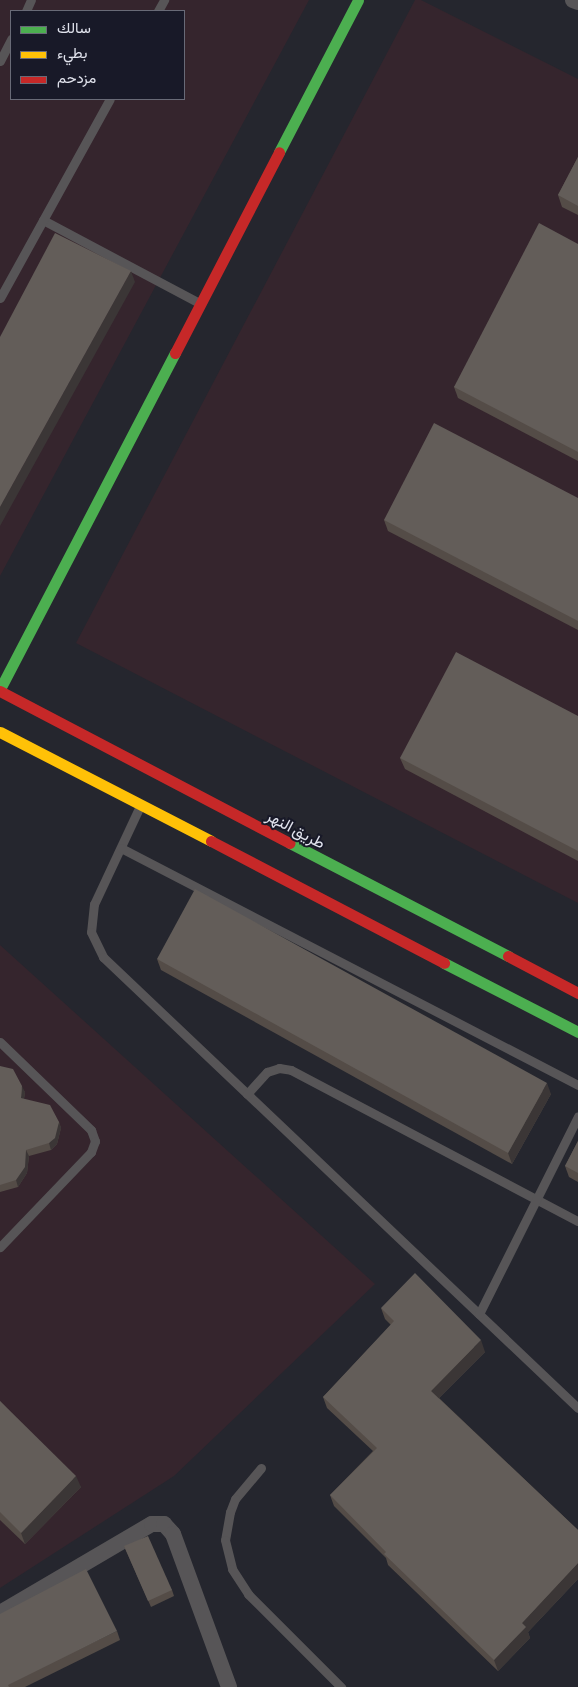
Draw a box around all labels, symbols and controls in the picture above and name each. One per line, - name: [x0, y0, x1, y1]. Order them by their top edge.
- legend: [10, 10, 185, 100]
- text: سالك: [57, 19, 91, 36]
- text: بطيء: [57, 44, 87, 61]
- text: مزدحم: [57, 69, 96, 86]
- street label: طريق النهر: [263, 806, 329, 852]

